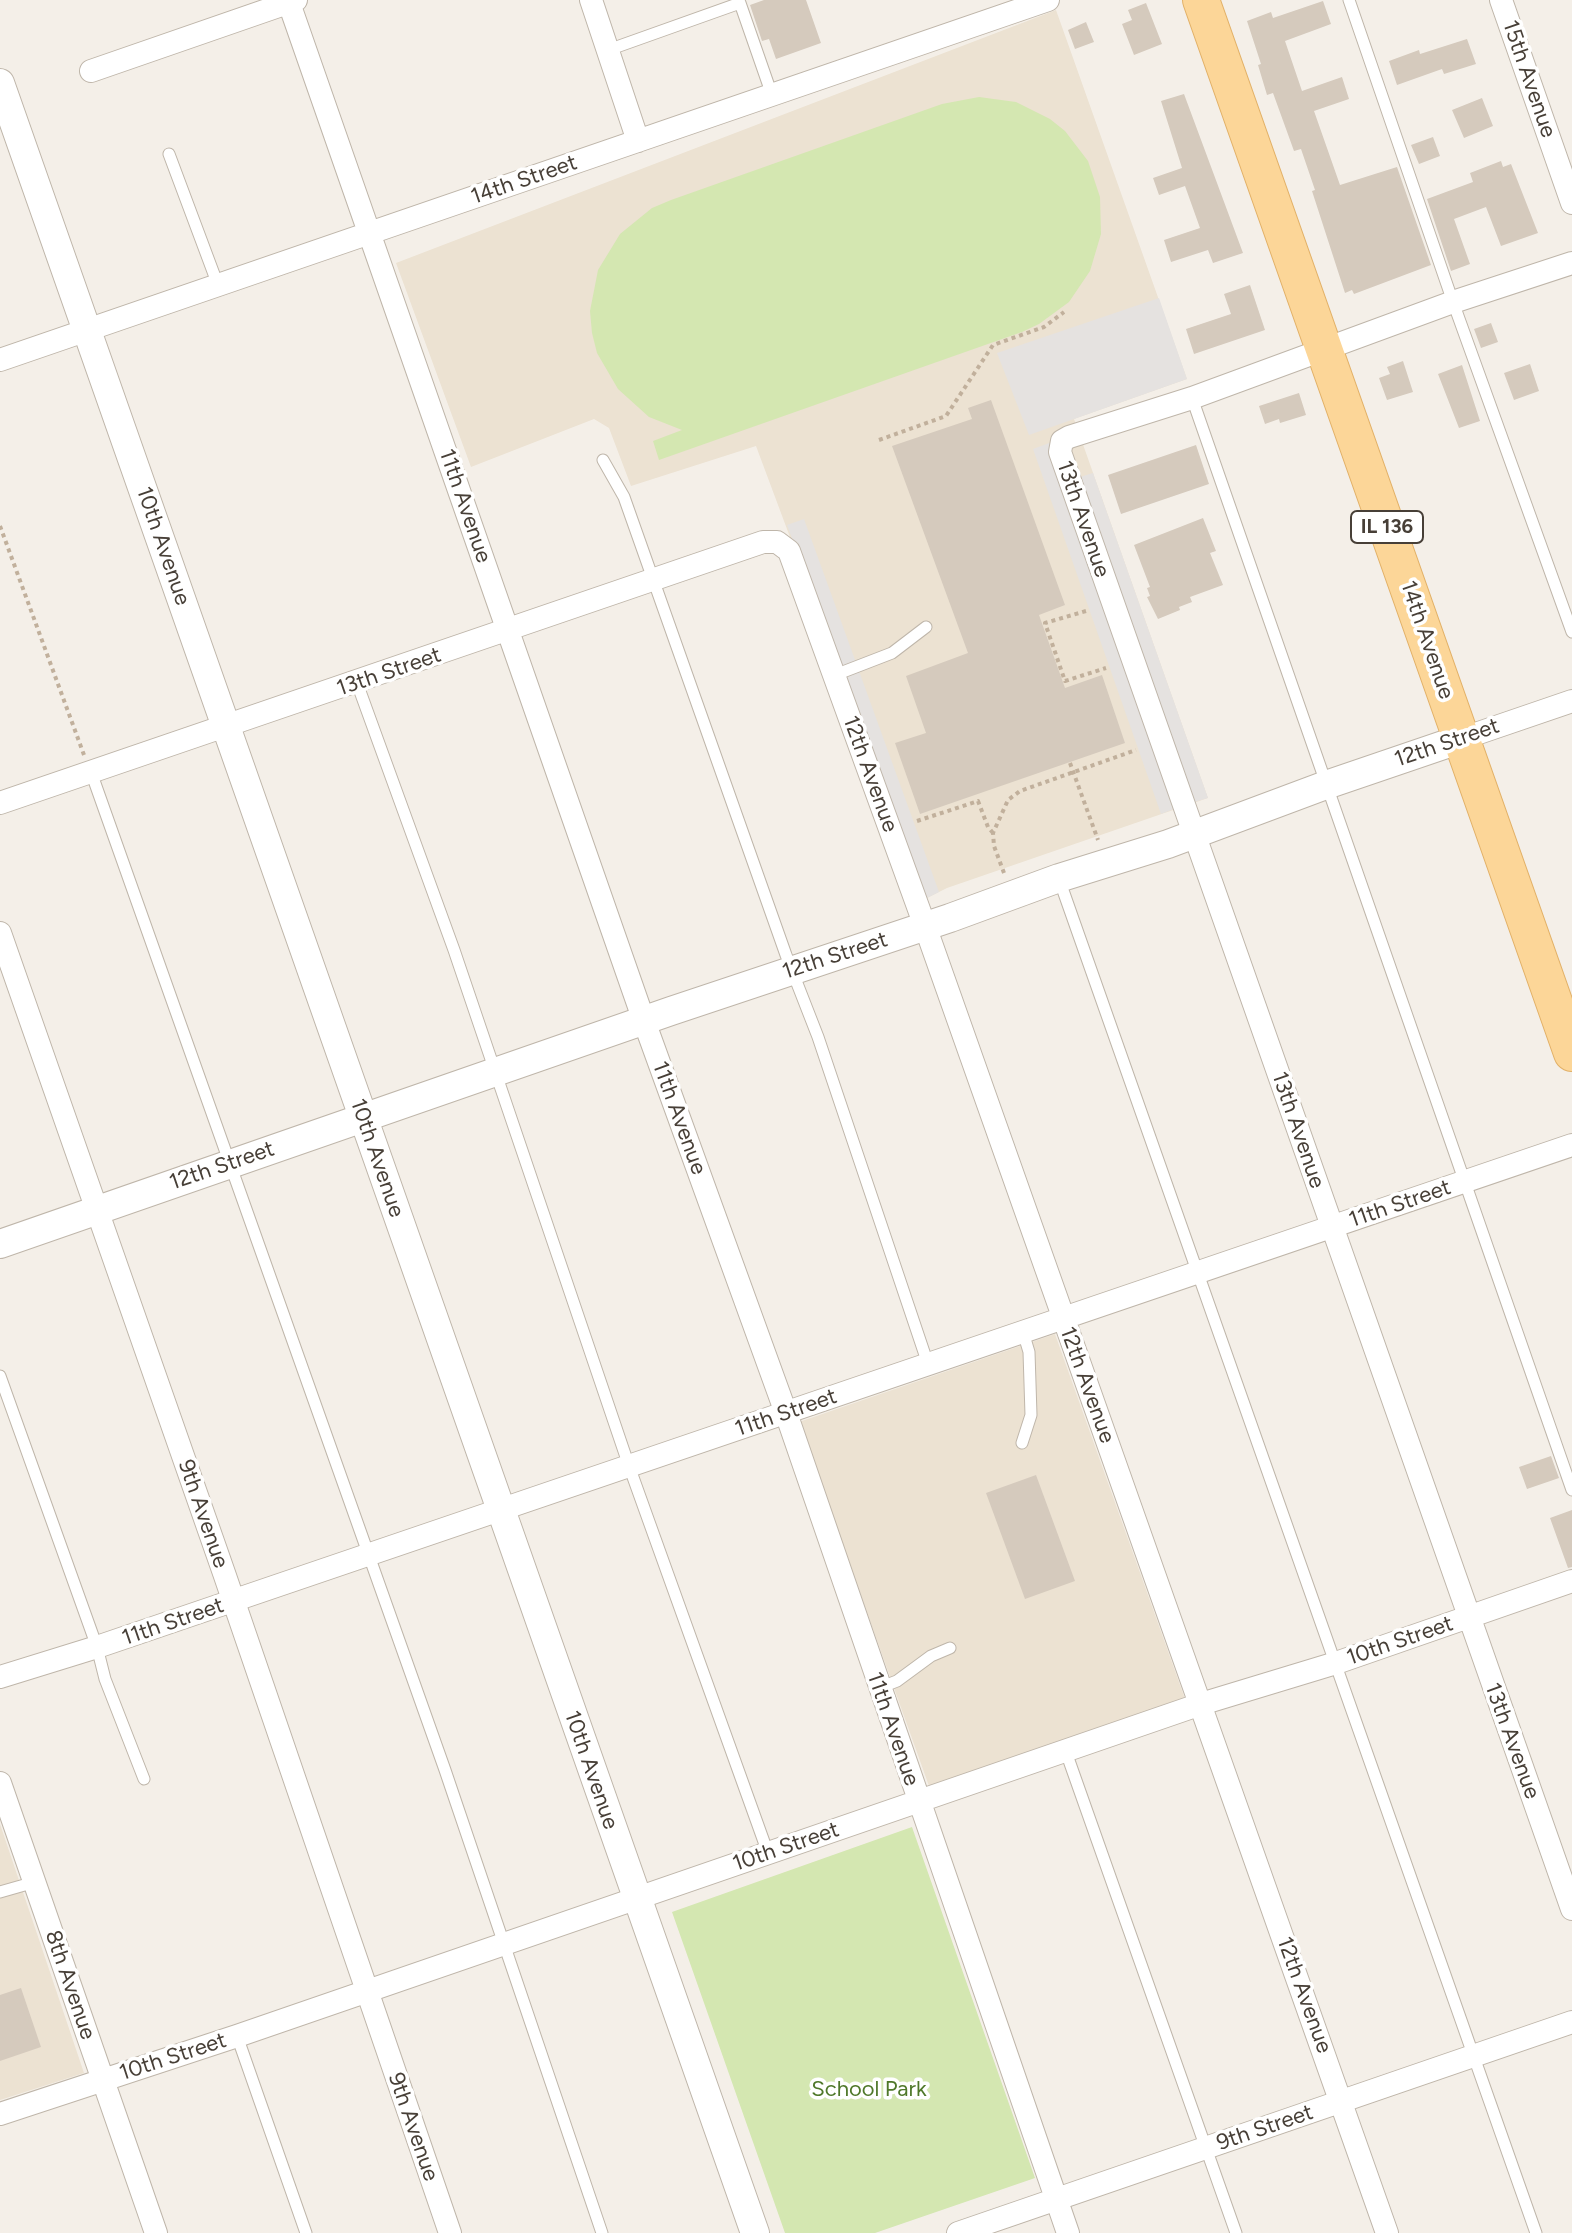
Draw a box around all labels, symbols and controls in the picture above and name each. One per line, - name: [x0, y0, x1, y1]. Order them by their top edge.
- street label: 15th Avenue: [1497, 17, 1561, 141]
- street label: 14th Street: [468, 150, 580, 210]
- street label: 11th Avenue: [433, 446, 497, 566]
- street label: 13th Avenue: [1051, 457, 1115, 581]
- street label: 10th Avenue: [130, 483, 196, 609]
- road number: IL 136: [1351, 511, 1423, 543]
- street label: 14th Avenue: [1394, 577, 1460, 703]
- street label: 13th Street: [333, 642, 445, 702]
- street label: 12th Avenue: [837, 712, 903, 836]
- street label: 12th Street: [1391, 713, 1503, 773]
- street label: 12th Street: [779, 927, 891, 985]
- street label: 11th Avenue: [646, 1058, 712, 1178]
- street label: 13th Avenue: [1266, 1068, 1330, 1192]
- street label: 10th Avenue: [344, 1095, 410, 1221]
- street label: 12th Street: [166, 1136, 278, 1196]
- street label: 11th Street: [1346, 1174, 1454, 1234]
- street label: 12th Avenue: [1054, 1323, 1120, 1447]
- street label: 11th Street: [732, 1383, 840, 1443]
- street label: 9th Avenue: [172, 1456, 234, 1572]
- street label: 11th Street: [119, 1592, 227, 1652]
- street label: 10th Street: [1343, 1610, 1457, 1672]
- street label: 11th Avenue: [861, 1669, 925, 1789]
- street label: 13th Avenue: [1479, 1679, 1545, 1803]
- street label: 10th Avenue: [558, 1707, 624, 1833]
- street label: 10th Street: [729, 1816, 843, 1878]
- street label: 8th Avenue: [39, 1927, 101, 2043]
- street label: 12th Avenue: [1271, 1933, 1337, 2057]
- street label: 10th Street: [116, 2027, 230, 2087]
- street label: 9th Avenue: [382, 2069, 444, 2185]
- park label: School Park: [811, 2077, 927, 2103]
- street label: 9th Street: [1213, 2099, 1317, 2157]

